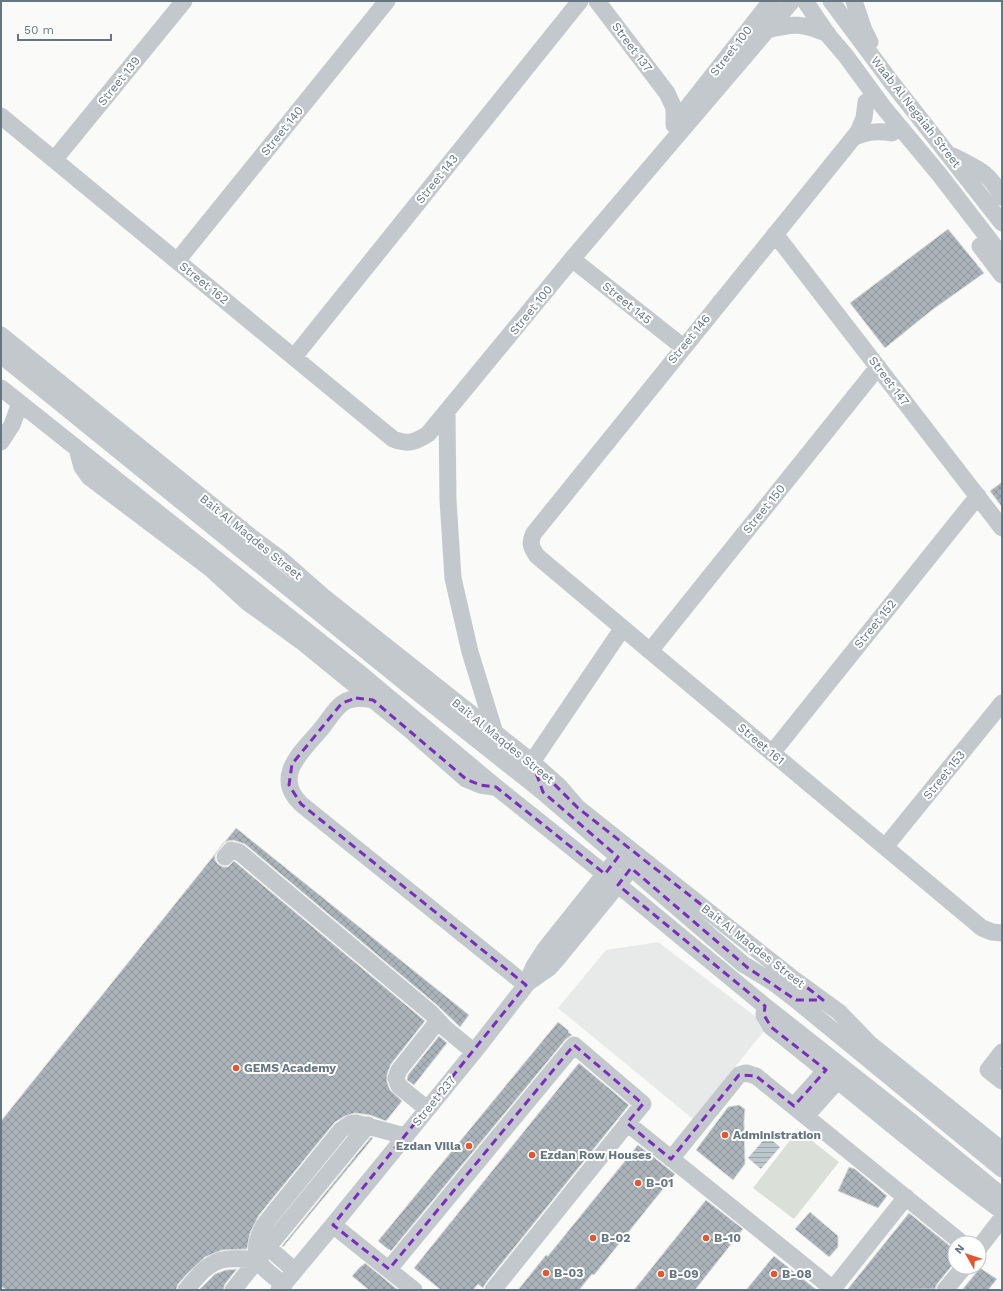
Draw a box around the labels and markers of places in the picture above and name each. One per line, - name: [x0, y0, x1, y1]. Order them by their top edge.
- place label: GEMS Academy: [244, 1061, 336, 1075]
- marker: GEMS Academy: [231, 1063, 241, 1073]
- place label: Administration: [733, 1128, 821, 1142]
- marker: Administration: [720, 1130, 730, 1140]
- place label: Ezdan Villa: [396, 1139, 461, 1153]
- marker: Ezdan Villa: [464, 1141, 474, 1151]
- place label: Ezdan Row Houses: [540, 1148, 652, 1162]
- marker: Ezdan Row Houses: [527, 1150, 537, 1160]
- place label: B-01: [646, 1176, 673, 1190]
- marker: B-01: [633, 1178, 643, 1188]
- place label: B-02: [601, 1231, 630, 1245]
- place label: B-10: [714, 1231, 741, 1245]
- marker: B-02: [588, 1233, 598, 1243]
- marker: B-10: [701, 1233, 711, 1243]
- place label: B-03: [554, 1266, 583, 1280]
- place label: B-09: [669, 1267, 699, 1281]
- place label: B-08: [782, 1267, 812, 1281]
- marker: B-03: [541, 1268, 551, 1278]
- marker: B-09: [656, 1269, 666, 1279]
- marker: B-08: [769, 1269, 779, 1279]

